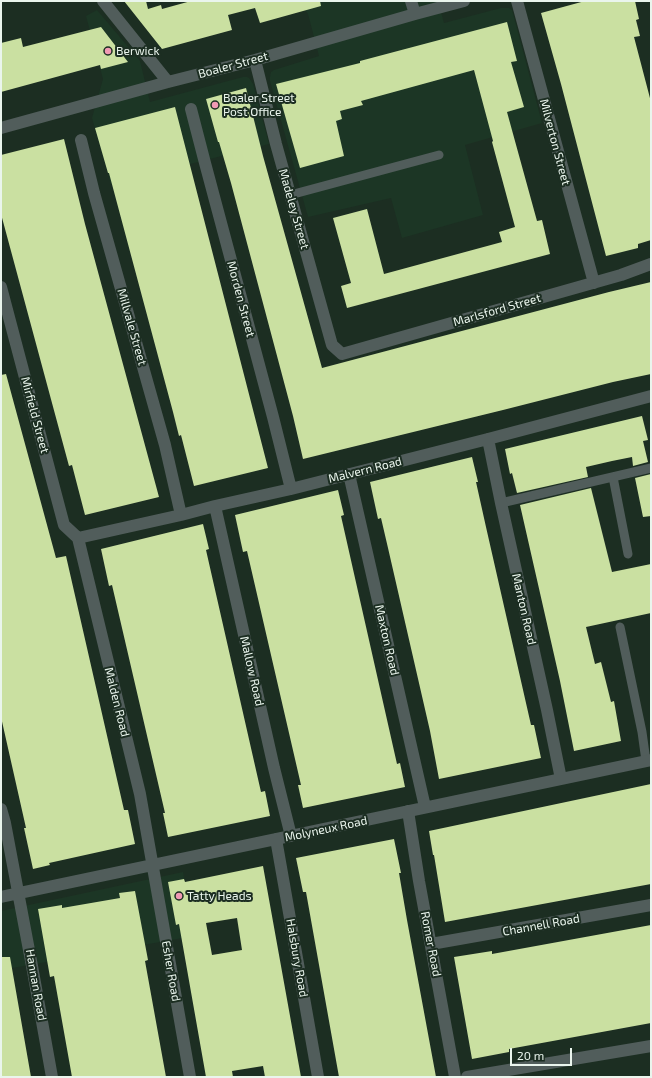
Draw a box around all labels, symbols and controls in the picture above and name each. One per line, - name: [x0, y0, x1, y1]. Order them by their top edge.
- place label: Berwick: [116, 44, 160, 58]
- marker: Berwick: [103, 46, 113, 56]
- street label: Boaler Street: [197, 49, 269, 81]
- place label: Boaler Street Post Office: [223, 91, 295, 119]
- street label: Milverton Street: [537, 97, 573, 187]
- marker: Boaler Street Post Office: [210, 100, 220, 110]
- street label: Madeley Street: [276, 167, 312, 251]
- street label: Morden Street: [224, 259, 258, 339]
- street label: Millvale Street: [114, 287, 150, 367]
- street label: Marlsford Street: [452, 291, 542, 329]
- street label: Mirfield Street: [18, 375, 52, 455]
- street label: Malvern Road: [327, 454, 403, 486]
- street label: Manton Road: [509, 572, 539, 646]
- street label: Maxton Road: [372, 603, 402, 677]
- street label: Mallow Road: [237, 635, 267, 707]
- street label: Malden Road: [101, 666, 133, 738]
- street label: Molyneux Road: [283, 813, 369, 845]
- place label: Tatty Heads: [187, 889, 252, 903]
- marker: Tatty Heads: [174, 891, 184, 901]
- street label: Romer Road: [418, 910, 444, 978]
- street label: Channell Road: [501, 911, 581, 939]
- street label: Halsbury Road: [283, 918, 311, 998]
- street label: Esher Road: [159, 940, 183, 1002]
- street label: Hannan Road: [23, 948, 49, 1022]
- scale bar: [512, 1040, 574, 1066]
- text: 20 m: [517, 1048, 544, 1062]

